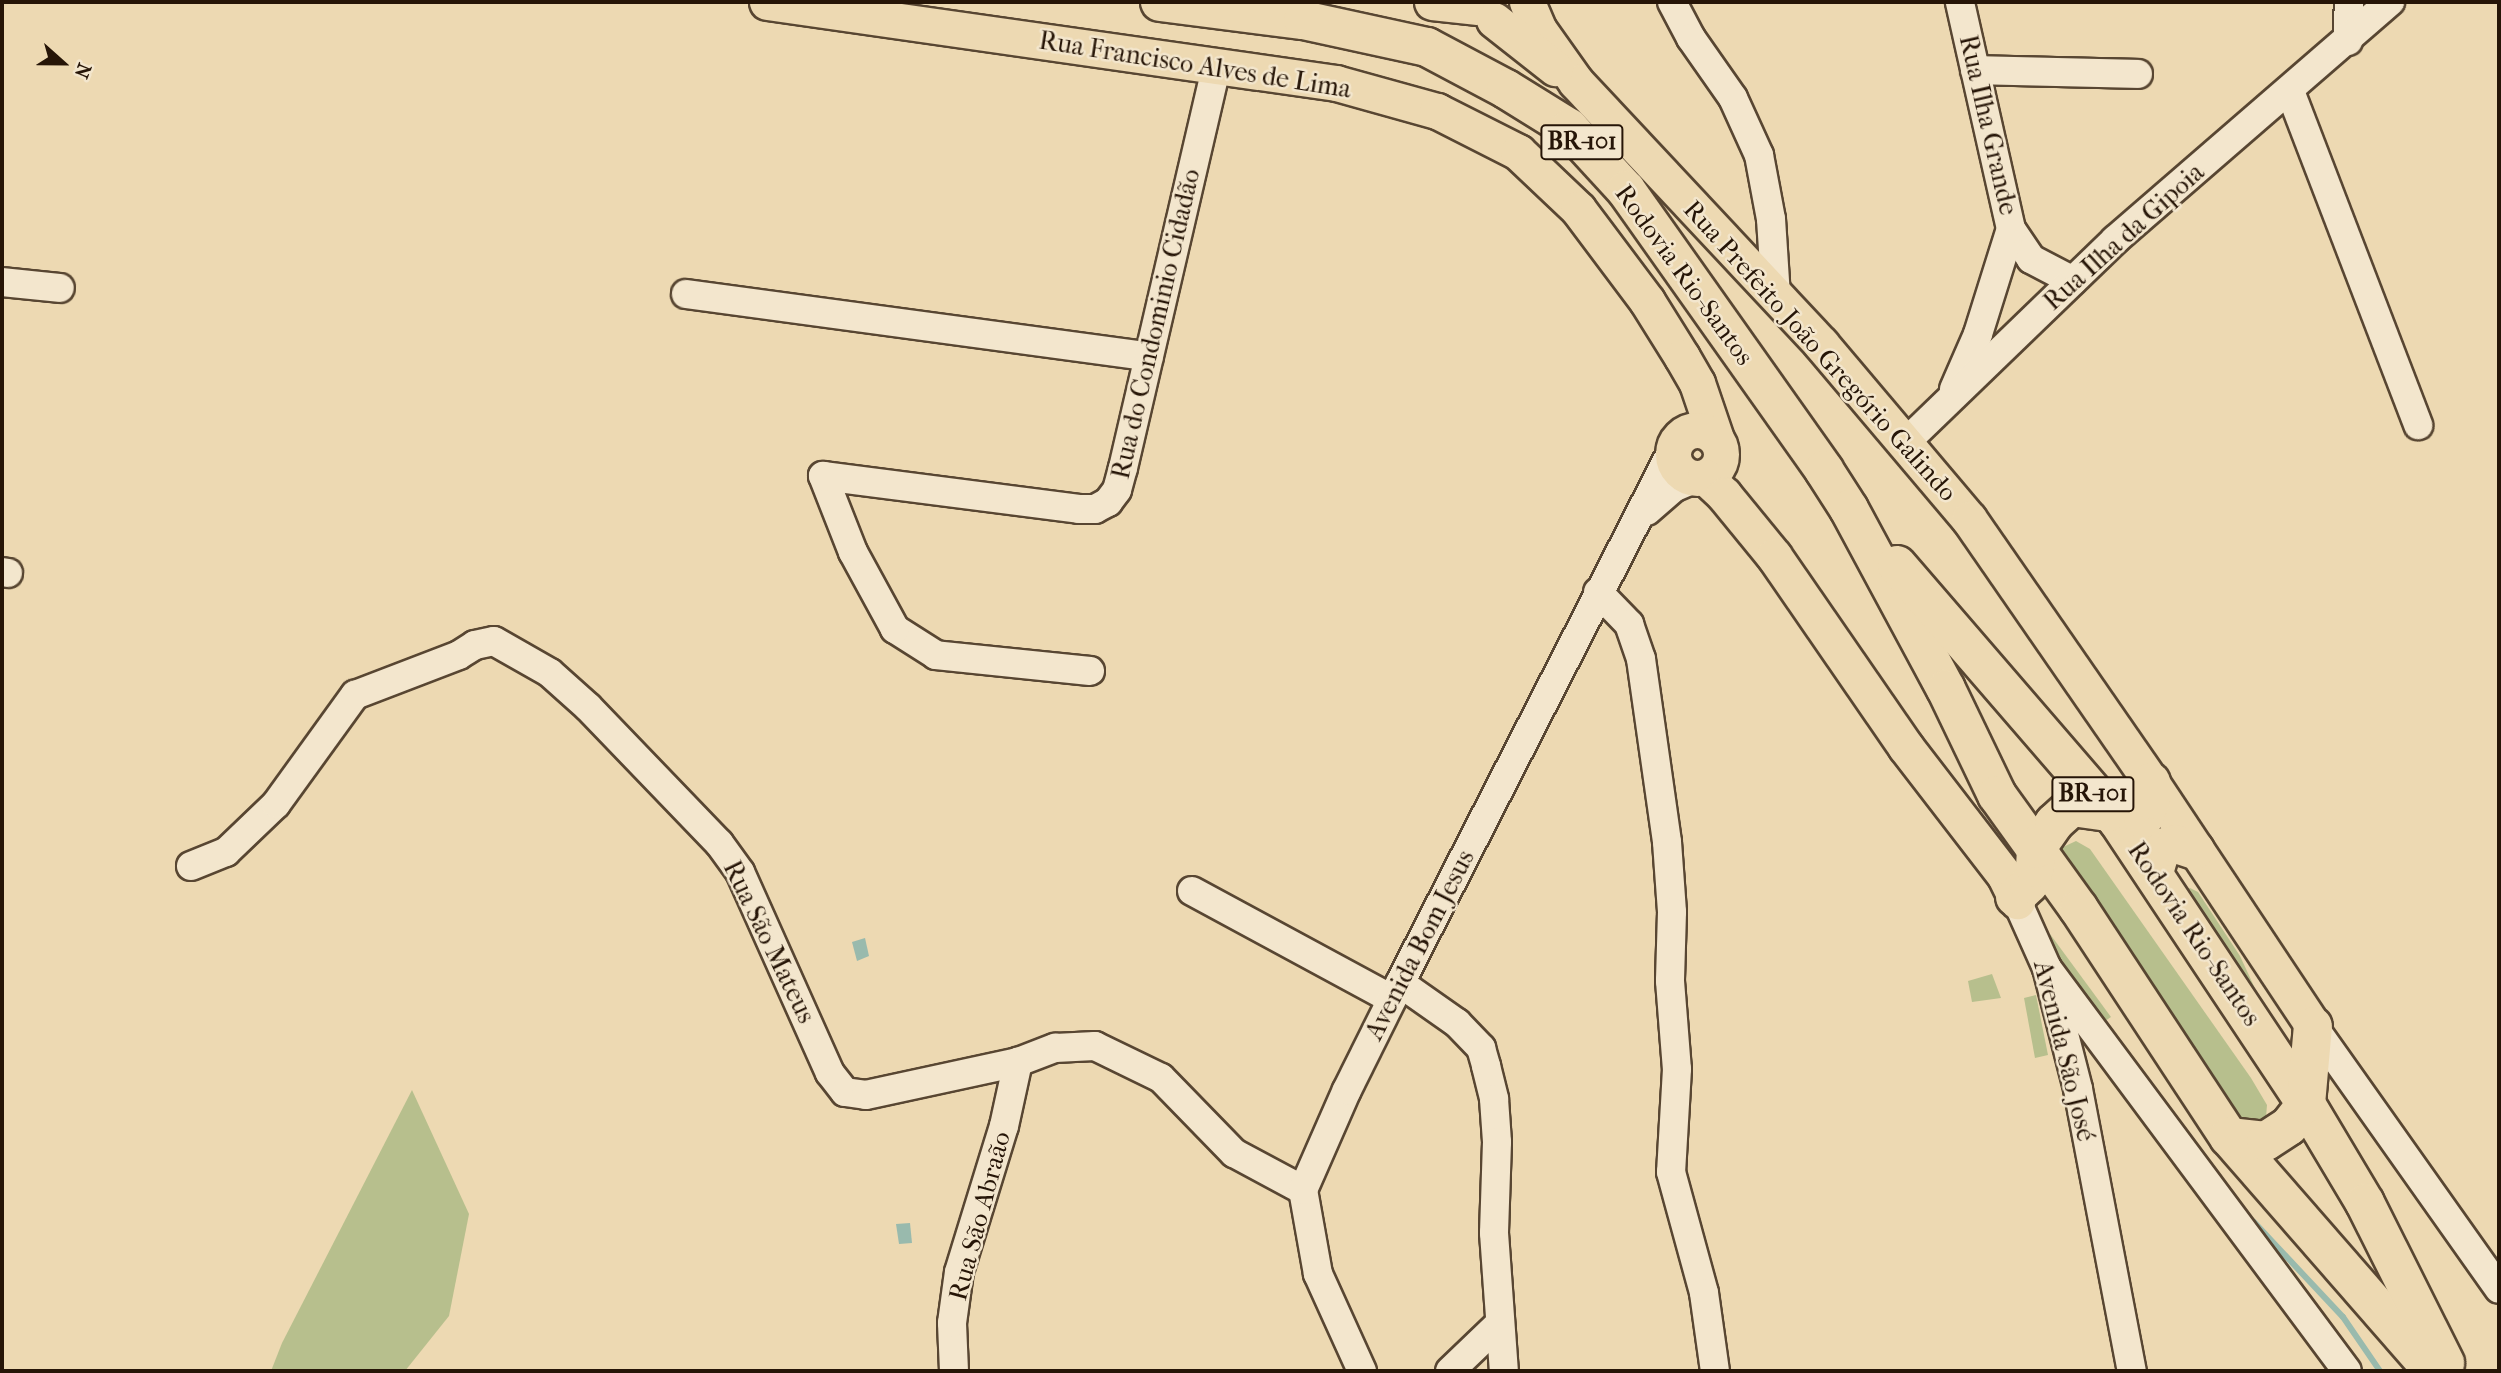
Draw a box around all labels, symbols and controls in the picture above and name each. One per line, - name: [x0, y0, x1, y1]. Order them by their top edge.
- street label: Rua Francisco Alves de Lima: [1037, 25, 1353, 105]
- north arrow: [28, 28, 98, 98]
- street label: Rua Ilha Grande: [1952, 32, 2024, 218]
- text: N: [70, 60, 95, 81]
- road number: BR-101: [1540, 122, 1624, 162]
- street label: Rua Ilha da Gipoia: [2037, 157, 2211, 317]
- street label: Rua do Condominio Cidadão: [1105, 166, 1207, 482]
- street label: Rodovia Rio-Santos: [1608, 179, 1760, 371]
- street label: Rua Prefeito João Gregório Galindo: [1677, 194, 1963, 508]
- road number: BR-101: [2051, 774, 2135, 814]
- street label: Rodovia Rio-Santos: [2121, 836, 2267, 1032]
- street label: Avenida Bom Jesus: [1359, 845, 1481, 1045]
- street label: Rua São Mateus: [716, 856, 822, 1028]
- street label: Avenida São José: [2026, 957, 2102, 1145]
- street label: Rua São Abraão: [942, 1128, 1018, 1304]

